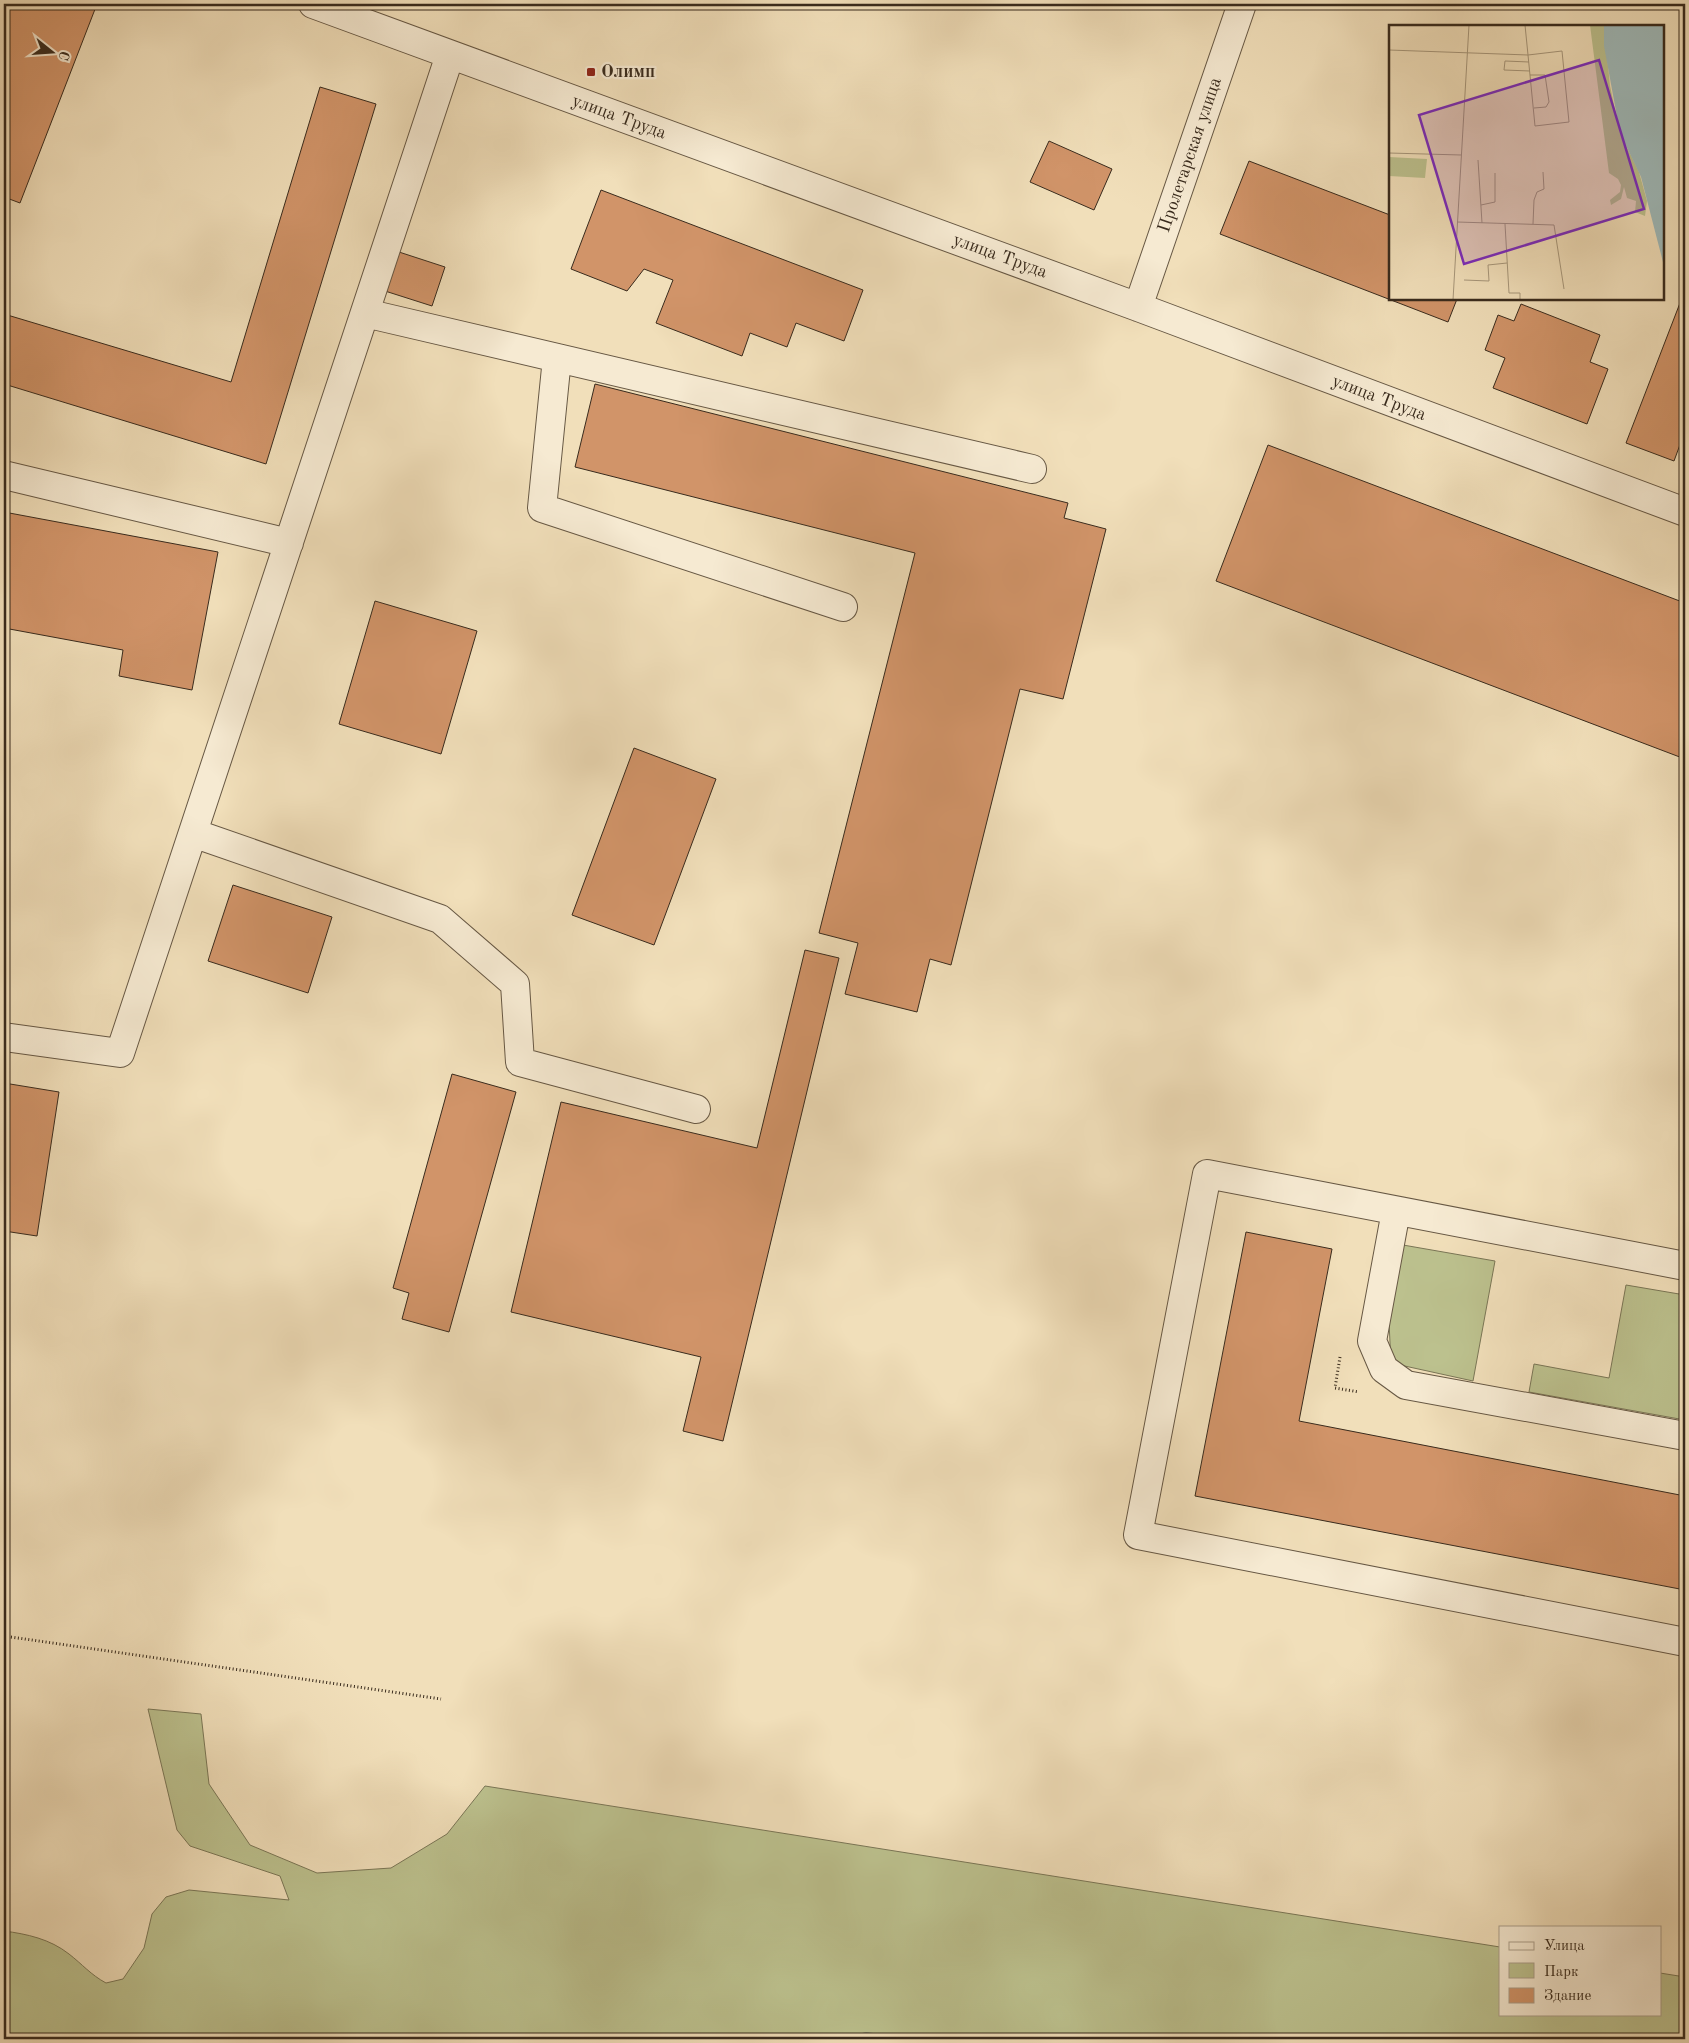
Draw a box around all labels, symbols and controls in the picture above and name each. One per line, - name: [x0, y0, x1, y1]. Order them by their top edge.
- inset map: [1389, 25, 1664, 300]
- north arrow: [28, 28, 78, 78]
- text: С: [55, 49, 72, 62]
- place label: Олимп: [601, 63, 655, 81]
- marker: Олимп: [585, 66, 597, 78]
- street label: Пролетарская улица: [1155, 75, 1225, 235]
- street label: улица Труда: [569, 92, 669, 142]
- street label: улица Труда: [950, 231, 1050, 281]
- street label: улица Труда: [1329, 372, 1429, 424]
- legend: [1499, 1926, 1662, 2016]
- text: Улица: [1544, 1939, 1585, 1954]
- text: Парк: [1544, 1965, 1579, 1980]
- text: Здание: [1544, 1989, 1591, 2004]

